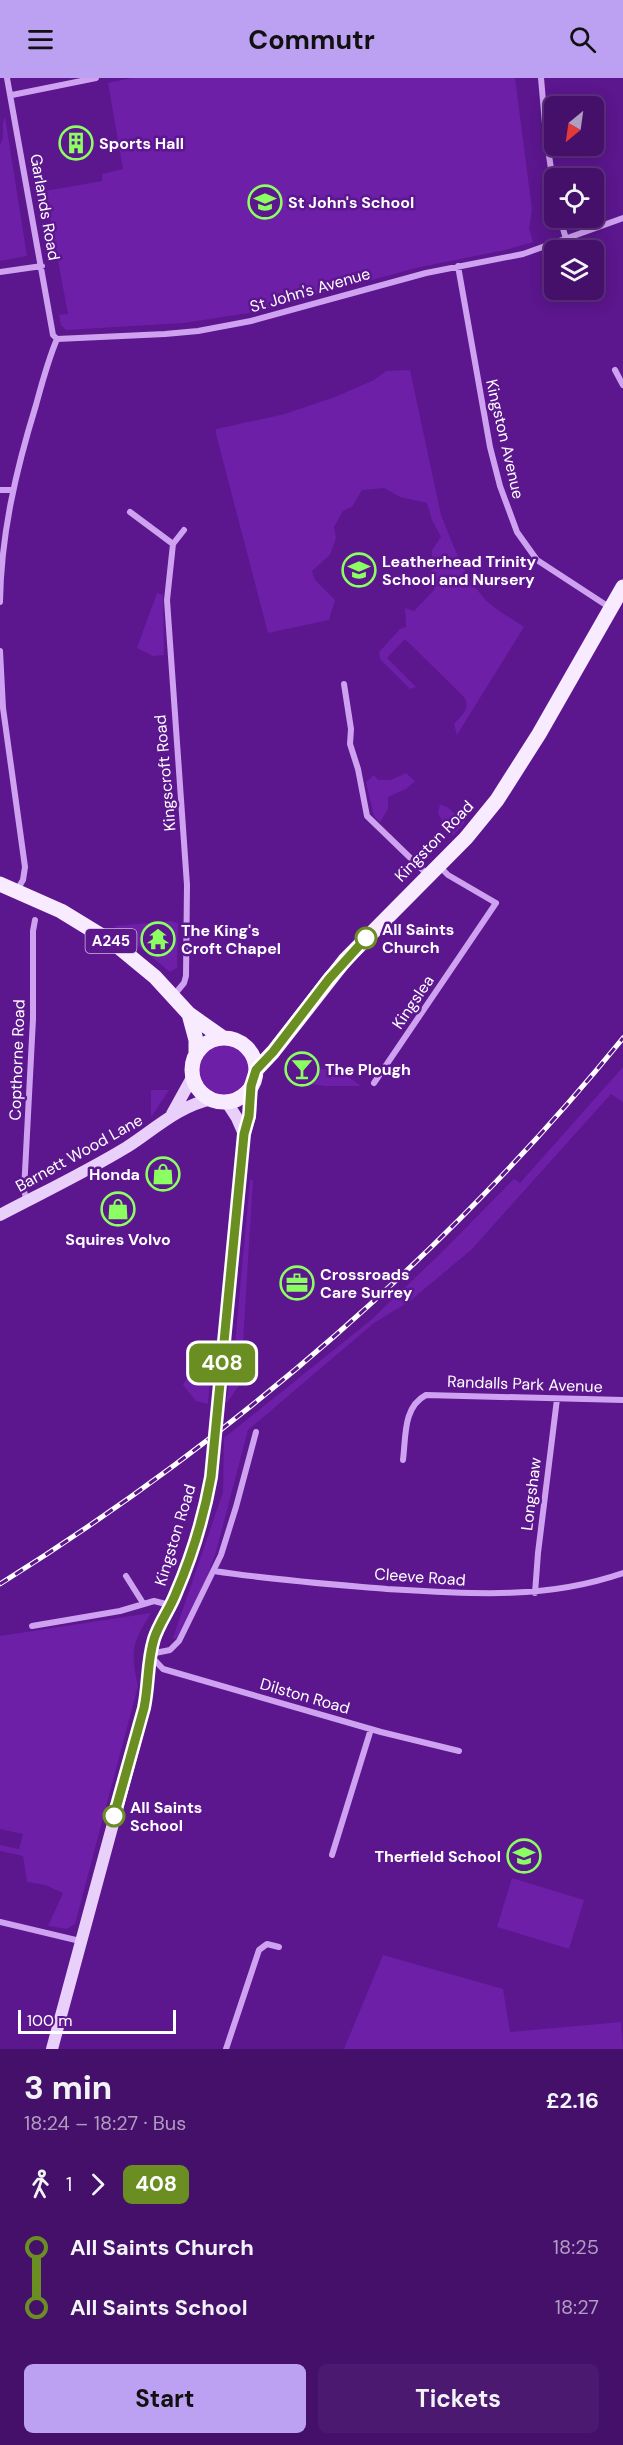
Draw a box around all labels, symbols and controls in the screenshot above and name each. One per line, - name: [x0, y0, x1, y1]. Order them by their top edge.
- text: Commutr: [248, 22, 375, 57]
- icon: menu: [24, 23, 57, 56]
- icon: search: [566, 23, 599, 56]
- north arrow: [544, 96, 604, 156]
- map controls: [544, 96, 604, 300]
- building icon: Sports Hall: [58, 125, 94, 161]
- place label: Sports Hall: [99, 133, 184, 154]
- street label: Garlands Road: [25, 152, 65, 262]
- button: locate: [544, 168, 604, 228]
- school or university icon: St John's School: [247, 184, 283, 220]
- place label: St John's School: [288, 192, 414, 213]
- button: layers: [544, 240, 604, 300]
- street label: St John's Avenue: [247, 263, 373, 317]
- street label: Kingston Avenue: [481, 377, 529, 501]
- place label: Leatherhead Trinity School and Nursery: [382, 551, 537, 590]
- school or university icon: Leatherhead Trinity School and Nursery: [341, 552, 377, 588]
- street label: Kingscroft Road: [149, 714, 181, 832]
- street label: Kingston Road: [390, 796, 478, 886]
- place label: All Saints Church: [382, 919, 454, 958]
- place label: The King's Croft Chapel: [181, 920, 281, 959]
- temple icon: The King's Croft Chapel: [140, 921, 176, 957]
- marker: All Saints Church: [355, 927, 377, 949]
- road number: A245: [86, 929, 136, 953]
- street label: Kingslea: [387, 971, 439, 1033]
- street label: Copthorne Road: [4, 999, 30, 1121]
- bar icon: The Plough: [284, 1051, 320, 1087]
- place label: The Plough: [325, 1059, 411, 1080]
- street label: Barnett Wood Lane: [12, 1109, 146, 1197]
- shop icon: Honda: [145, 1156, 181, 1192]
- place label: Honda: [89, 1164, 140, 1185]
- shop icon: Squires Volvo: [100, 1191, 136, 1227]
- place label: Squires Volvo: [65, 1229, 171, 1250]
- place label: Crossroads Care Surrey: [320, 1264, 413, 1303]
- office icon: Crossroads Care Surrey: [279, 1265, 315, 1301]
- line badge: 408: [188, 1344, 256, 1382]
- text: 408: [201, 1349, 243, 1377]
- street label: Randalls Park Avenue: [447, 1371, 603, 1397]
- street label: Longshaw: [516, 1456, 546, 1532]
- street label: Kingston Road: [150, 1482, 200, 1588]
- street label: Cleeve Road: [374, 1563, 466, 1591]
- street label: Dilston Road: [258, 1673, 352, 1719]
- place label: All Saints School: [130, 1797, 202, 1836]
- marker: All Saints School: [103, 1805, 125, 1827]
- school or university icon: Therfield School: [506, 1838, 542, 1874]
- place label: Therfield School: [374, 1846, 501, 1867]
- scale bar: [18, 2007, 176, 2034]
- text: 100 m: [27, 2010, 72, 2031]
- text: 3 min: [24, 2066, 112, 2109]
- text: £2.16: [546, 2086, 599, 2115]
- text: 18:24 – 18:27 · Bus: [24, 2110, 186, 2136]
- icon: walk: [24, 2168, 57, 2201]
- icon: forward: [81, 2168, 114, 2201]
- text: 408: [135, 2170, 177, 2198]
- text: 1: [66, 2171, 72, 2197]
- text: All Saints Church: [70, 2233, 254, 2262]
- text: 18:25: [553, 2234, 599, 2260]
- text: All Saints School: [70, 2293, 248, 2322]
- text: 18:27: [555, 2294, 599, 2320]
- button: Start: [24, 2364, 306, 2433]
- button: Tickets: [318, 2364, 599, 2433]

